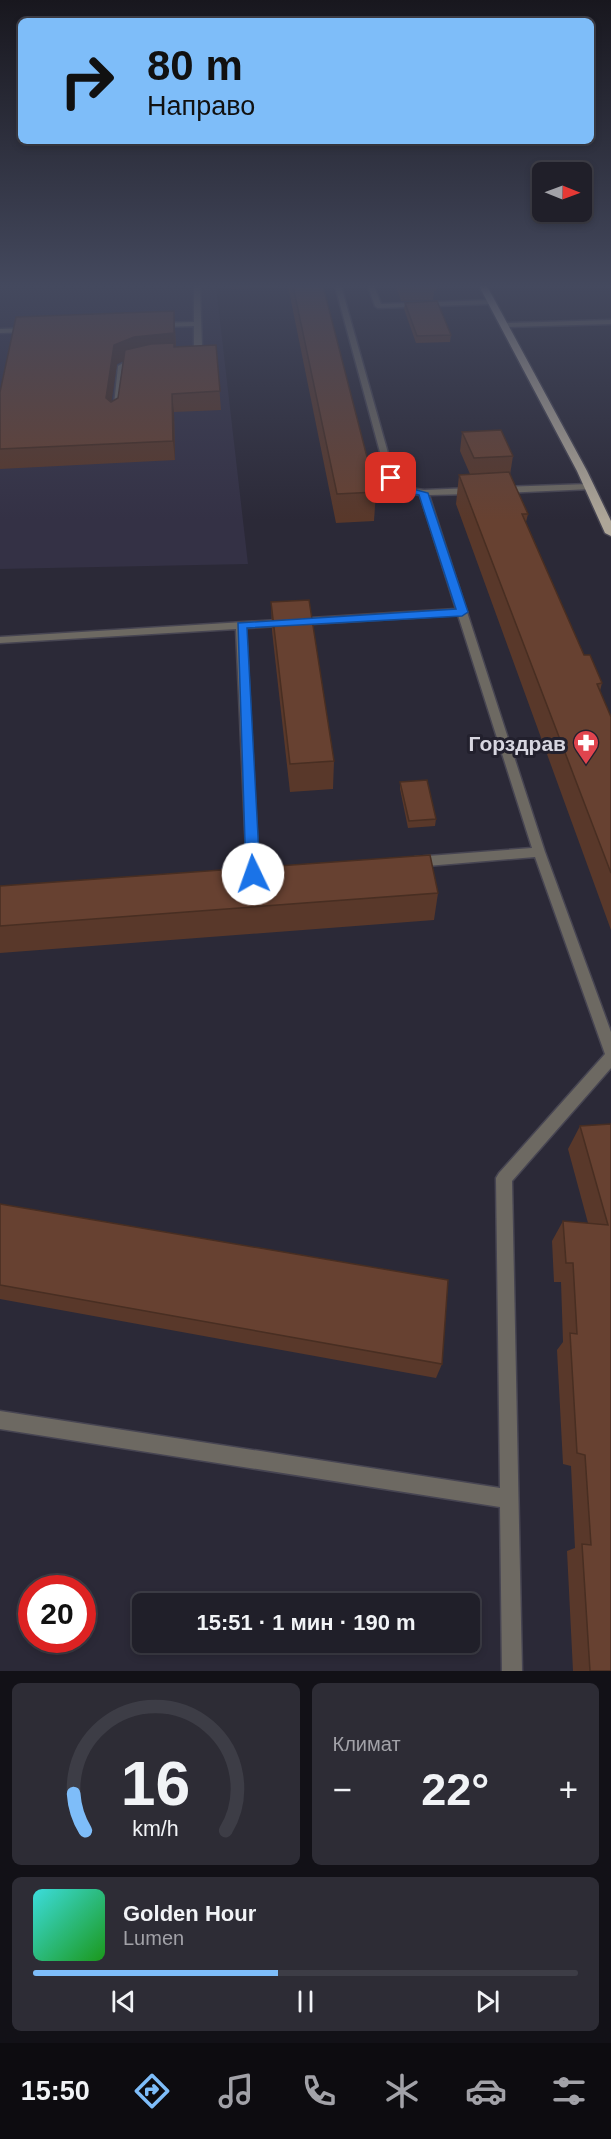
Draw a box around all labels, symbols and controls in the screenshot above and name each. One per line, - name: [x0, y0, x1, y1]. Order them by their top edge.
- icon: right: [48, 42, 126, 120]
- text: 80 m: [147, 42, 243, 89]
- text: Направо: [147, 91, 255, 121]
- north arrow: [532, 162, 592, 222]
- map controls: [532, 162, 592, 222]
- pin: [365, 452, 416, 503]
- icon: arrive: [374, 461, 407, 494]
- pharmacy icon: Горздрав: [571, 728, 601, 766]
- place label: Горздрав: [469, 732, 566, 755]
- position arrow: [221, 842, 285, 906]
- speed limit sign: 20: [18, 1575, 96, 1653]
- text: 15:51 · 1 мин · 190 m: [196, 1610, 416, 1635]
- text: Климат: [333, 1733, 401, 1755]
- text: 16: [121, 1749, 190, 1818]
- text: 22°: [421, 1764, 489, 1815]
- text: −: [333, 1771, 352, 1808]
- text: +: [559, 1771, 578, 1808]
- text: km/h: [133, 1817, 179, 1841]
- text: Golden Hour: [123, 1901, 256, 1926]
- text: Lumen: [123, 1927, 184, 1949]
- icon: previous: [107, 1985, 140, 2018]
- icon: pause: [289, 1985, 322, 2018]
- icon: next: [471, 1985, 504, 2018]
- icon: directions: [131, 2070, 173, 2112]
- icon: music: [215, 2070, 257, 2112]
- icon: phone: [298, 2070, 340, 2112]
- icon: climate: [381, 2070, 423, 2112]
- icon: car: [465, 2070, 507, 2112]
- icon: filters: [548, 2070, 590, 2112]
- text: 15:50: [21, 2076, 90, 2106]

